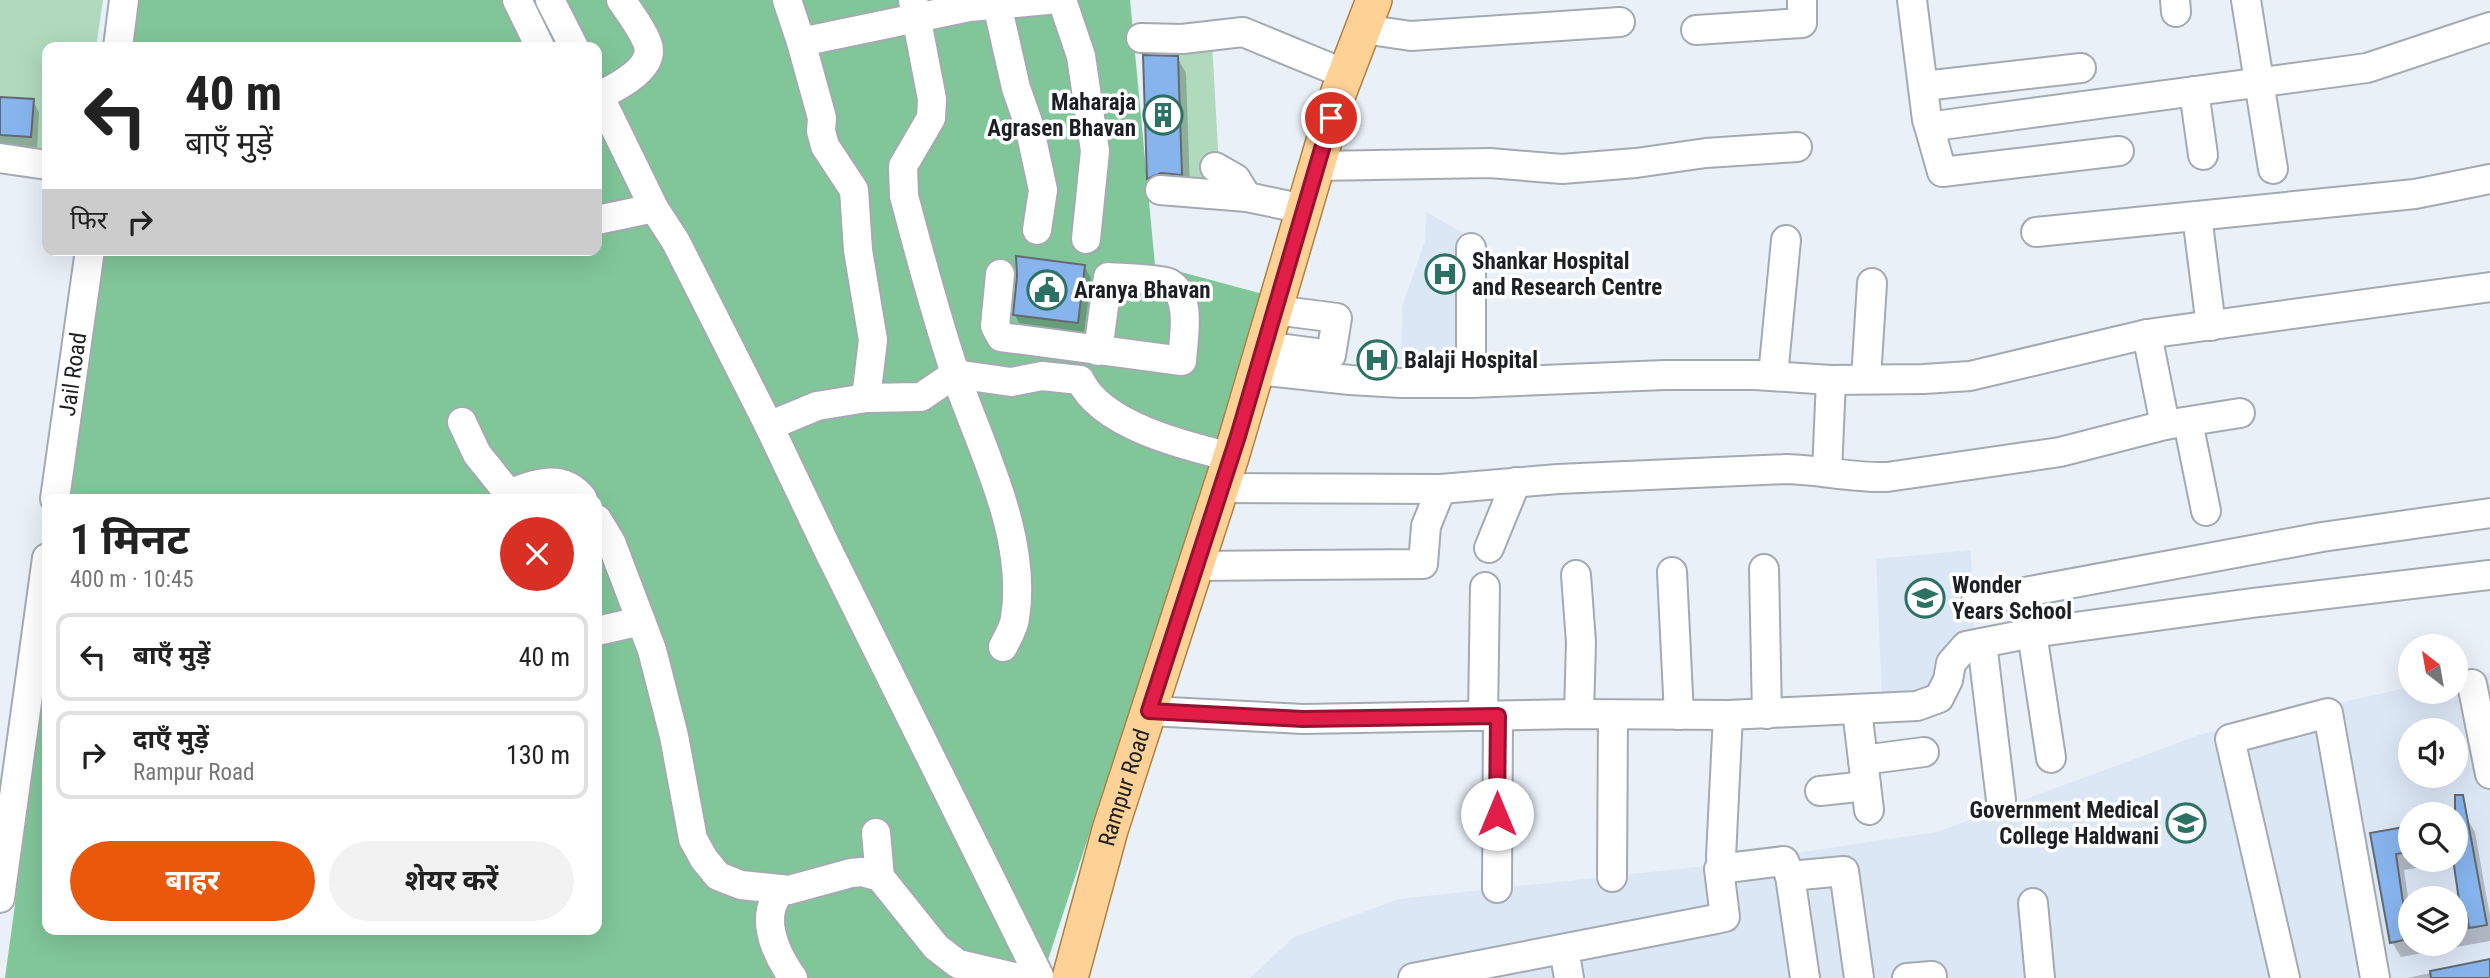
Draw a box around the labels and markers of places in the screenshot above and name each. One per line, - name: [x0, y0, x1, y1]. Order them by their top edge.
- pin: [1301, 88, 1361, 148]
- place label: Maharaja Agrasen Bhavan: [987, 89, 1136, 142]
- building icon: Maharaja Agrasen Bhavan: [1142, 94, 1184, 136]
- place label: Shankar Hospital and Research Centre: [1472, 248, 1662, 301]
- hospital icon: Shankar Hospital and Research Centre: [1424, 253, 1466, 295]
- public building icon: Aranya Bhavan: [1026, 269, 1068, 311]
- place label: Aranya Bhavan: [1074, 277, 1211, 304]
- hospital icon: Balaji Hospital: [1356, 339, 1398, 381]
- place label: Balaji Hospital: [1404, 347, 1538, 374]
- place label: Wonder Years School: [1952, 572, 2072, 625]
- school or university icon: Wonder Years School: [1904, 577, 1946, 619]
- place label: Government Medical College Haldwani: [1970, 797, 2159, 850]
- school or university icon: Government Medical College Haldwani: [2165, 802, 2207, 844]

